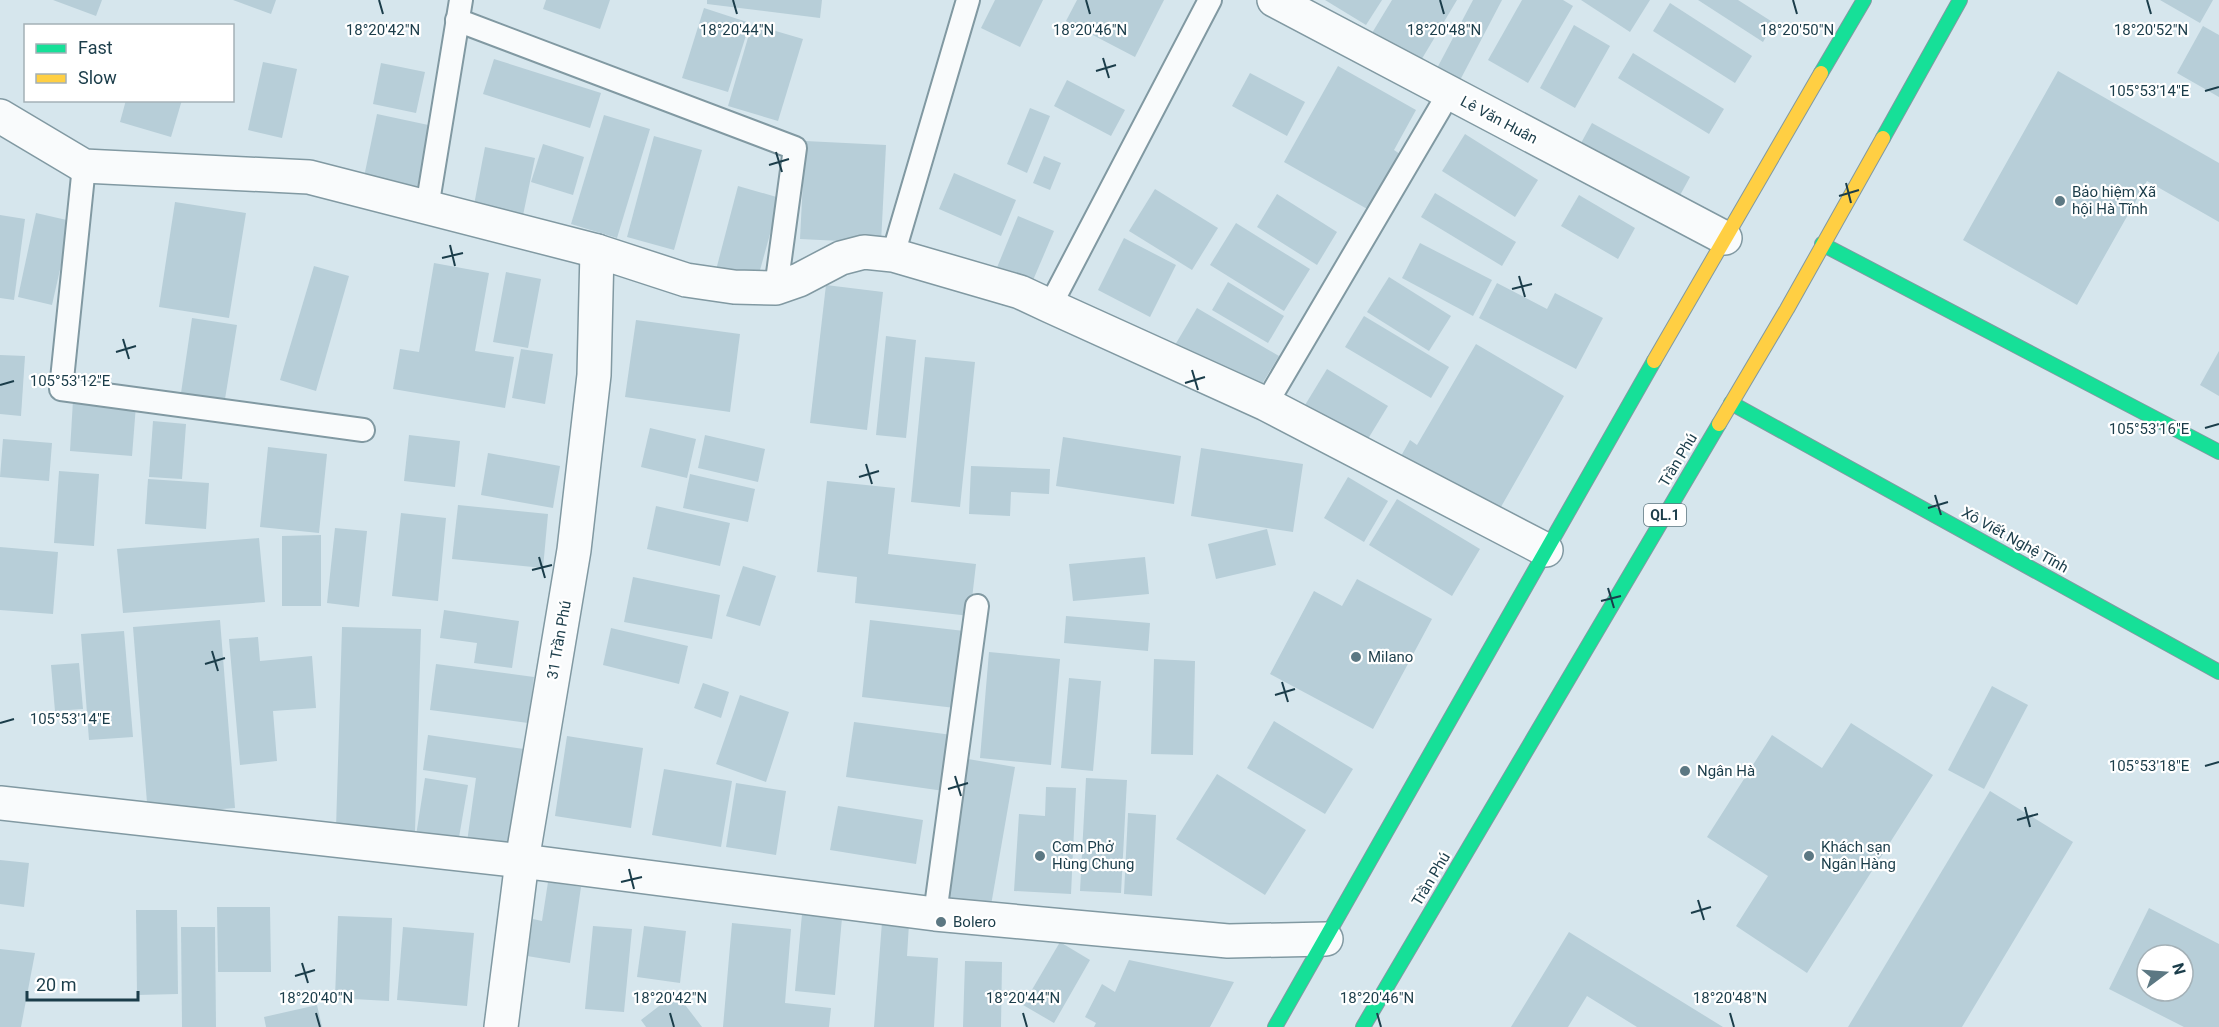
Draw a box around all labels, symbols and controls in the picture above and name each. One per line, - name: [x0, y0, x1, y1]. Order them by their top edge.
- text: 18°20'42"N: [346, 21, 420, 39]
- text: 18°20'44"N: [700, 21, 774, 39]
- text: 18°20'46"N: [1053, 21, 1127, 39]
- text: 18°20'48"N: [1407, 21, 1481, 39]
- text: 18°20'50"N: [1760, 21, 1834, 39]
- text: 18°20'52"N: [2114, 21, 2188, 39]
- legend: [24, 24, 234, 102]
- text: Fast: [78, 37, 113, 58]
- text: Slow: [78, 67, 117, 88]
- text: 105°53'14"E: [2109, 82, 2190, 100]
- street label: Lê Văn Huân: [1457, 92, 1541, 148]
- place label: Bảo hiệm Xã hội Hà Tĩnh: [2072, 183, 2156, 218]
- marker: Bảo hiệm Xã hội Hà Tĩnh: [2053, 194, 2067, 208]
- text: 105°53'12"E: [30, 372, 111, 390]
- text: 105°53'16"E: [2109, 420, 2190, 438]
- street label: Trần Phú: [1655, 430, 1701, 490]
- street label: Xô Viết Nghệ Tĩnh: [1958, 503, 2072, 577]
- road number: QL.1: [1644, 504, 1686, 526]
- street label: 31 Trần Phú: [543, 599, 575, 681]
- place label: Milano: [1368, 648, 1413, 666]
- marker: Milano: [1349, 650, 1363, 664]
- text: 105°53'14"E: [30, 710, 111, 728]
- text: 105°53'18"E: [2109, 757, 2190, 775]
- place label: Ngân Hà: [1697, 762, 1755, 780]
- marker: Ngân Hà: [1678, 764, 1692, 778]
- place label: Cơm Phở Hùng Chung: [1052, 838, 1134, 873]
- place label: Khách sạn Ngân Hàng: [1821, 838, 1896, 873]
- marker: Cơm Phở Hùng Chung: [1033, 849, 1047, 863]
- street label: Trần Phú: [1408, 849, 1454, 909]
- marker: Khách sạn Ngân Hàng: [1802, 849, 1816, 863]
- place label: Bolero: [953, 913, 996, 931]
- marker: Bolero: [934, 915, 948, 929]
- north arrow: [2135, 943, 2195, 1003]
- text: N: [2168, 961, 2190, 977]
- scale bar: [27, 964, 138, 1002]
- text: 20 m: [36, 974, 76, 995]
- text: 18°20'40"N: [279, 989, 353, 1007]
- text: 18°20'42"N: [633, 989, 707, 1007]
- text: 18°20'44"N: [986, 989, 1060, 1007]
- text: 18°20'46"N: [1340, 989, 1414, 1007]
- text: 18°20'48"N: [1693, 989, 1767, 1007]

